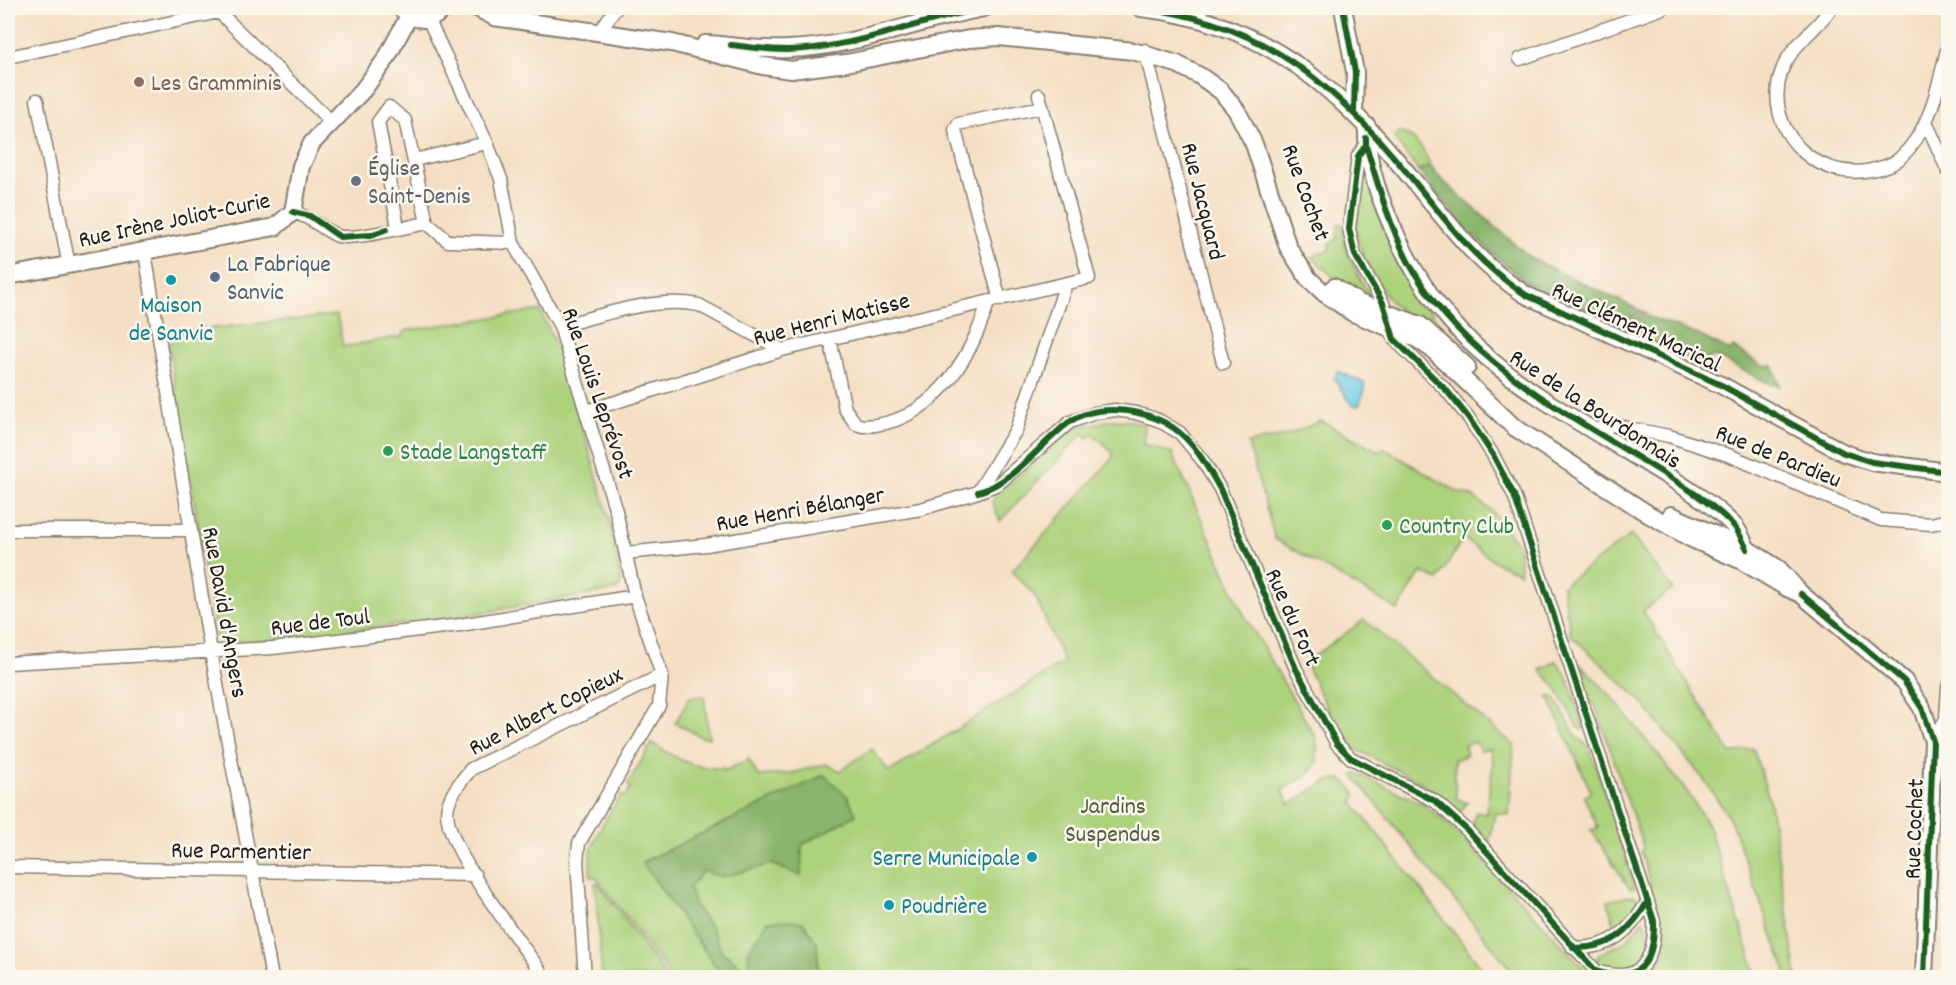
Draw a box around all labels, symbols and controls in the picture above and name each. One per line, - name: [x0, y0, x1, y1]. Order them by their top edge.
- place label: Les Gramminis: [151, 68, 282, 102]
- marker: Les Gramminis: [132, 75, 146, 89]
- street label: Rue Jacquard: [1170, 139, 1232, 264]
- street label: Rue Cochet: [1271, 140, 1337, 246]
- place label: Église Saint-Denis: [368, 153, 471, 215]
- marker: Église Saint-Denis: [349, 174, 363, 188]
- street label: Rue Irène Joliot-Curie: [76, 185, 274, 259]
- place label: La Fabrique Sanvic: [227, 249, 331, 311]
- marker: La Fabrique Sanvic: [208, 270, 222, 284]
- marker: Maison de Sanvic: [164, 273, 178, 287]
- street label: Rue Clément Marical: [1545, 274, 1726, 383]
- street label: Rue Henri Matisse: [750, 285, 914, 357]
- place label: Maison de Sanvic: [129, 290, 213, 352]
- street label: Rue Louis Leprévost: [551, 304, 641, 484]
- street label: Rue de la Bourdonnais: [1502, 342, 1687, 479]
- street label: Rue de Pardieu: [1710, 417, 1846, 498]
- place label: Stade Langstaff: [400, 437, 547, 471]
- marker: Stade Langstaff: [381, 444, 395, 458]
- street label: Rue Henri Bélanger: [714, 479, 888, 543]
- place label: Country Club: [1399, 511, 1514, 545]
- marker: Country Club: [1380, 518, 1394, 532]
- street label: Rue David d'Angers: [191, 524, 255, 701]
- street label: Rue du Fort: [1255, 564, 1328, 673]
- street label: Rue de Toul: [269, 601, 372, 647]
- street label: Rue Albert Copieux: [463, 659, 629, 766]
- street label: Rue Cochet: [1897, 778, 1935, 880]
- park label: Jardins Suspendus: [1065, 791, 1161, 853]
- street label: Rue Parmentier: [171, 835, 311, 871]
- place label: Serre Municipale: [872, 843, 1020, 877]
- marker: Serre Municipale: [1025, 850, 1039, 864]
- place label: Poudrière: [901, 891, 987, 925]
- marker: Poudrière: [882, 898, 896, 912]

